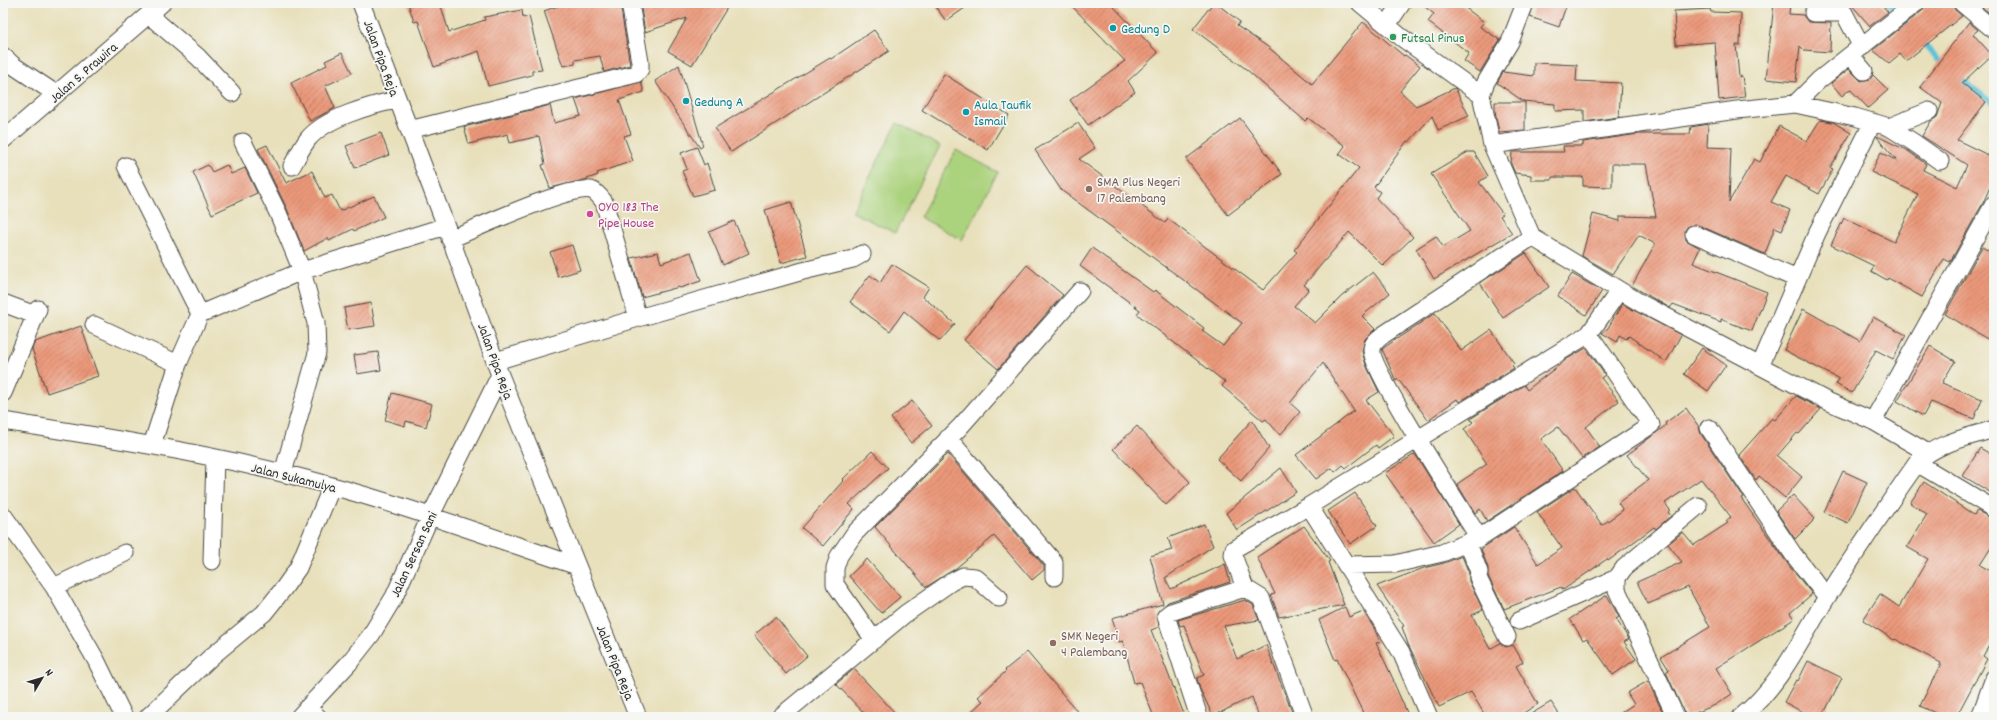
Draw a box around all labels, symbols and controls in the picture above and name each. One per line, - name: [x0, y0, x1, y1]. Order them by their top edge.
- street label: Jalan Pipa Reja: [357, 18, 403, 100]
- place label: Gedung D: [1121, 20, 1170, 40]
- marker: Gedung D: [1108, 23, 1118, 33]
- place label: Futsal Pinus: [1401, 29, 1465, 49]
- marker: Futsal Pinus: [1388, 32, 1398, 42]
- street label: Jalan S. Prawira: [46, 38, 123, 109]
- place label: Gedung A: [694, 93, 744, 113]
- marker: Gedung A: [681, 96, 691, 106]
- place label: Aula Taufik Ismail: [974, 96, 1031, 132]
- marker: Aula Taufik Ismail: [961, 107, 971, 117]
- place label: SMA Plus Negeri 17 Palembang: [1097, 173, 1181, 209]
- marker: SMA Plus Negeri 17 Palembang: [1084, 184, 1094, 194]
- place label: OYO 183 The Pipe House: [598, 198, 659, 234]
- marker: OYO 183 The Pipe House: [585, 209, 595, 219]
- street label: Jalan Pipa Reja: [471, 321, 517, 403]
- street label: Jalan Sukamulya: [249, 459, 339, 499]
- street label: Jalan Sersan Sani: [386, 508, 444, 601]
- street label: Jalan Pipa Reja: [590, 622, 638, 704]
- place label: SMK Negeri 4 Palembang: [1061, 627, 1127, 663]
- marker: SMK Negeri 4 Palembang: [1048, 638, 1058, 648]
- north arrow: [22, 658, 62, 698]
- text: N: [40, 666, 57, 681]

